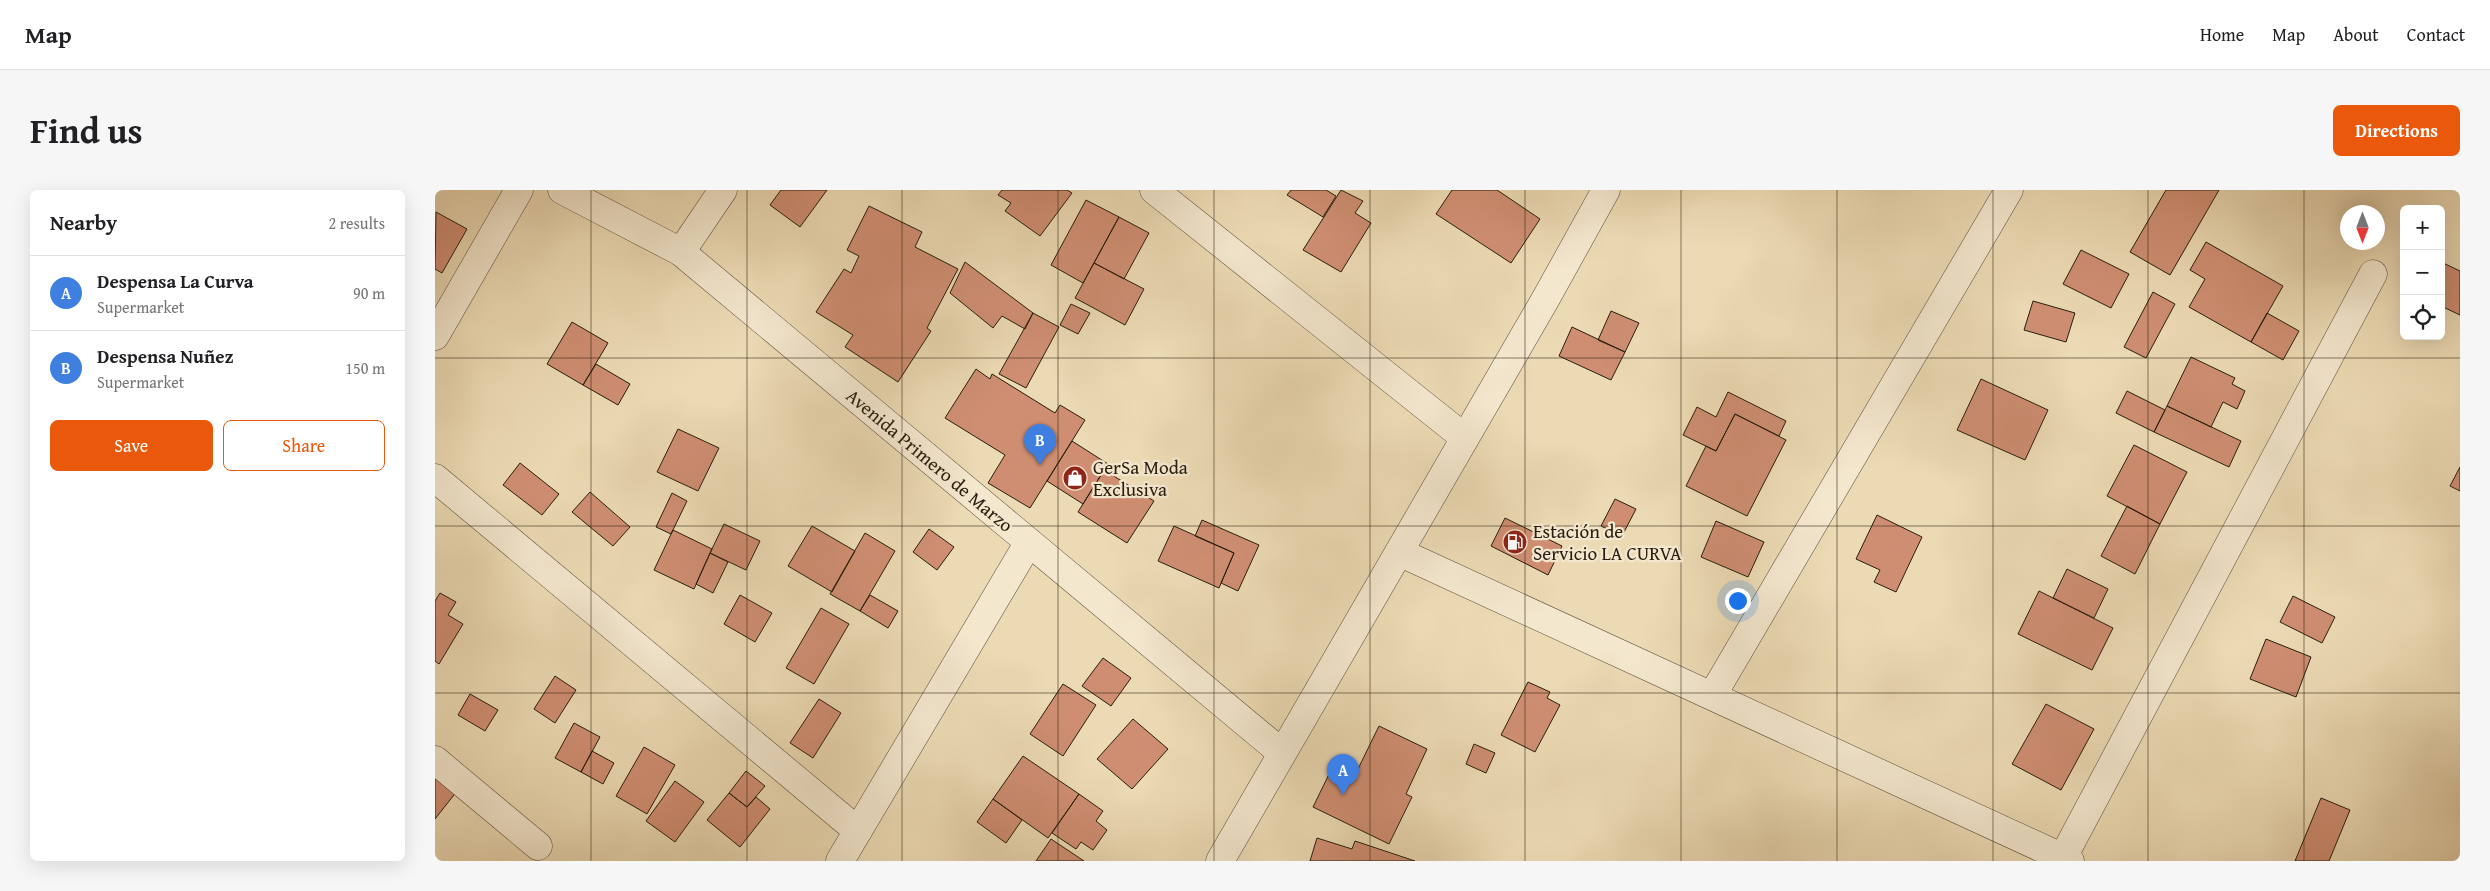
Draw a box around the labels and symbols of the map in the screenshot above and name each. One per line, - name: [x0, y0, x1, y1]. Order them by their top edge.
- north arrow: [2340, 205, 2385, 250]
- street label: Avenida Primero de Marzo: [840, 382, 1020, 538]
- pin: B: [1024, 424, 1056, 465]
- place label: GerSa Moda Exclusiva: [1093, 453, 1188, 503]
- shop icon: GerSa Moda Exclusiva: [1062, 465, 1088, 491]
- place label: Estación de Servicio LA CURVA: [1533, 517, 1682, 567]
- fuel station icon: Estación de Servicio LA CURVA: [1502, 529, 1528, 555]
- your location: [1725, 588, 1751, 614]
- pin: A: [1327, 754, 1359, 795]

